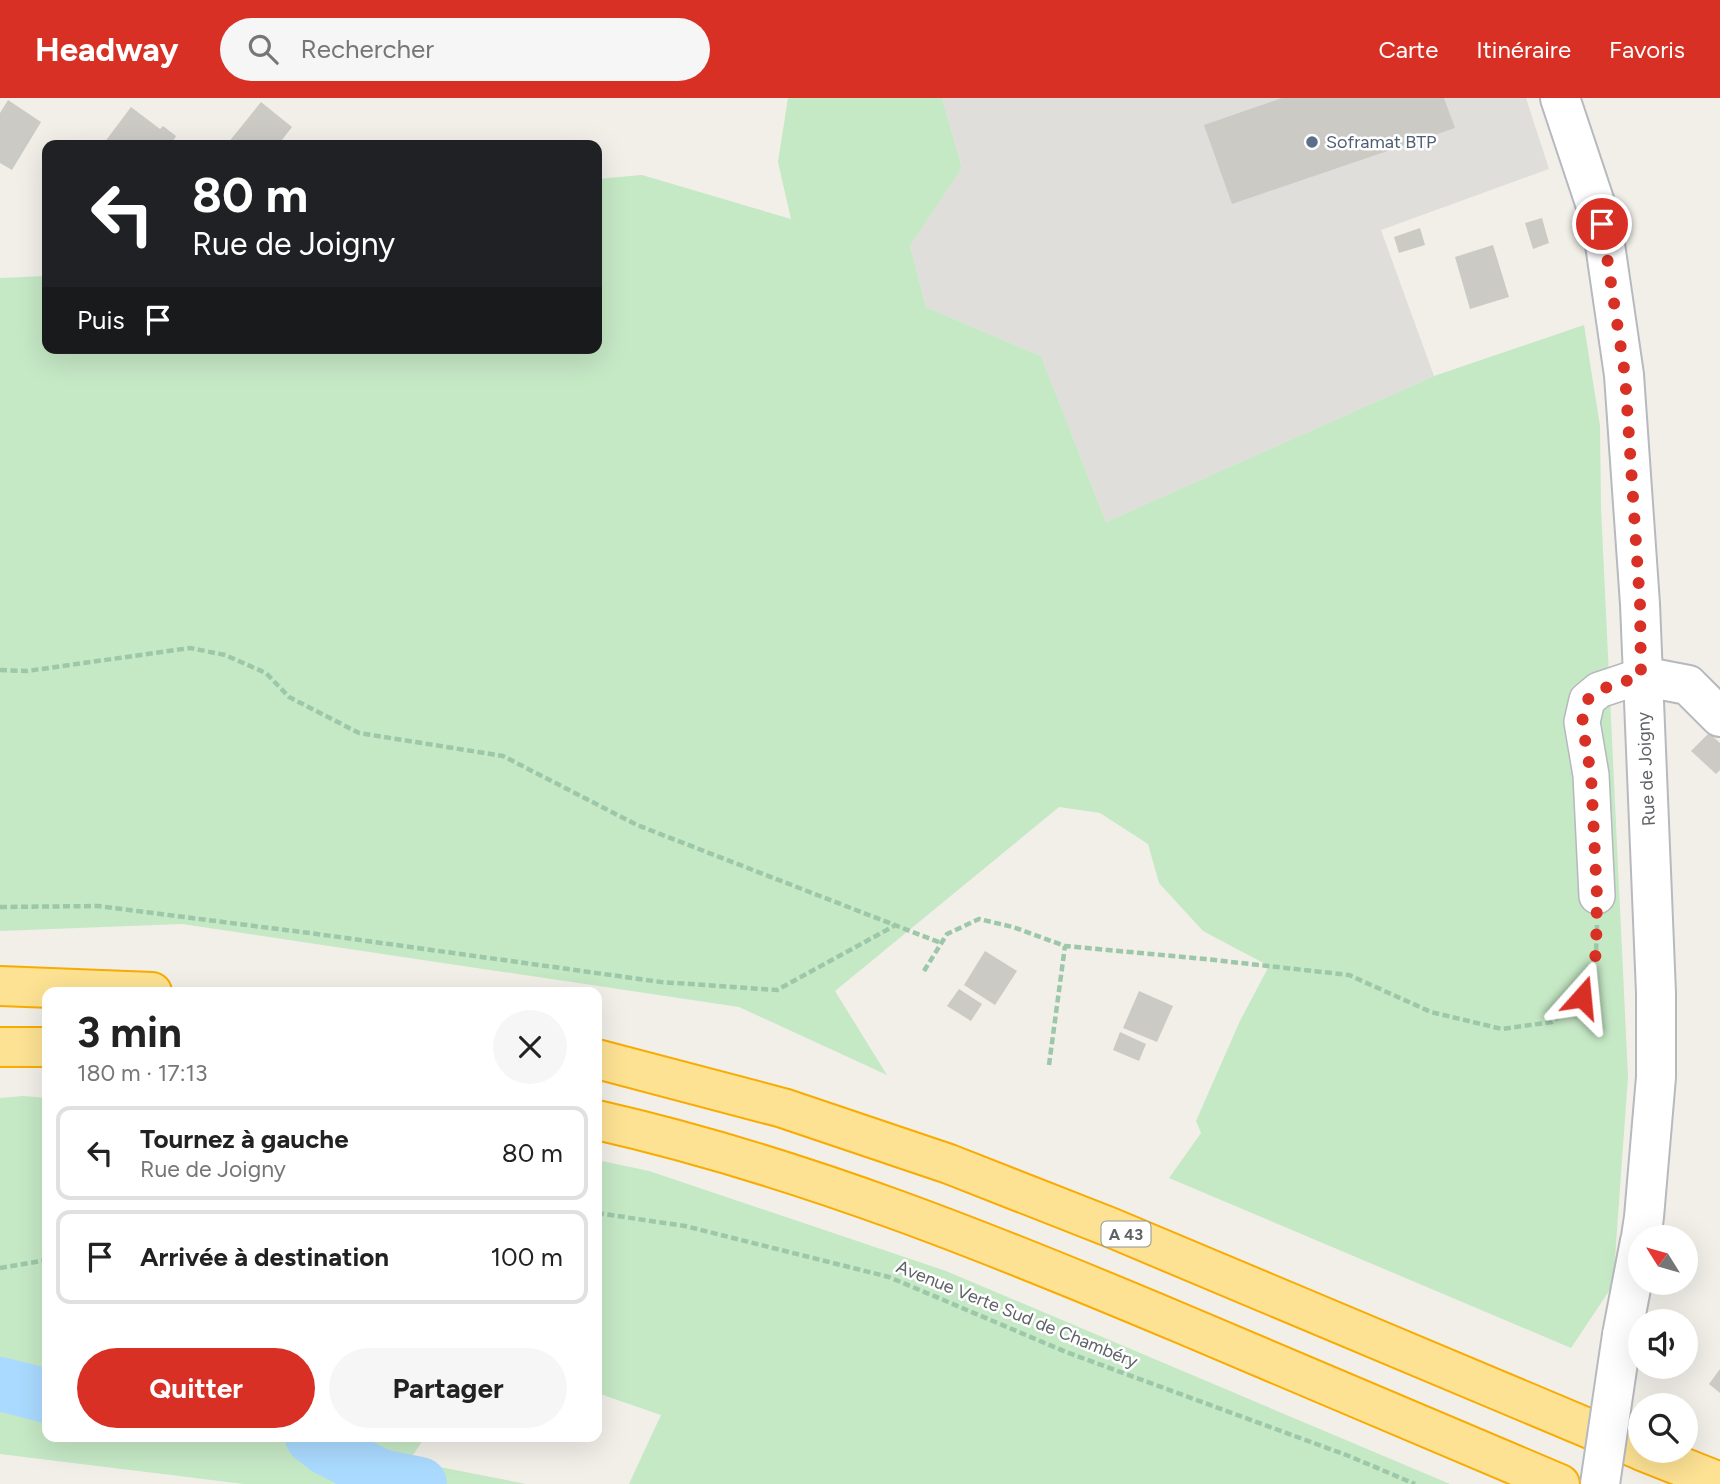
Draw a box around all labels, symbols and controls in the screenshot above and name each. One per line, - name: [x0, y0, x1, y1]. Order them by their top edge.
- search box: [220, 18, 710, 81]
- text: Headway: [35, 30, 178, 69]
- icon: search: [244, 30, 282, 68]
- text: Rechercher: [300, 33, 434, 65]
- text: Carte: [1378, 35, 1438, 64]
- text: Itinéraire: [1476, 35, 1571, 64]
- text: Favoris: [1609, 35, 1685, 64]
- place label: Soframat BTP: [1326, 131, 1437, 153]
- marker: Soframat BTP: [1304, 134, 1320, 150]
- text: 80 m: [192, 165, 308, 224]
- icon: left: [77, 168, 168, 259]
- pin: [1572, 194, 1632, 254]
- icon: arrive: [1583, 205, 1621, 243]
- text: Rue de Joigny: [192, 225, 395, 263]
- icon: arrive: [139, 301, 177, 339]
- text: Puis: [77, 304, 125, 336]
- street label: Rue de Joigny: [1632, 711, 1660, 827]
- position arrow: [1545, 960, 1619, 1034]
- text: 3 min: [77, 1007, 182, 1058]
- button: close: [493, 1010, 567, 1084]
- text: 180 m · 17:13: [77, 1059, 208, 1087]
- text: Tournez à gauche: [140, 1123, 349, 1155]
- icon: left: [81, 1134, 119, 1172]
- text: 80 m: [502, 1137, 563, 1169]
- text: Rue de Joigny: [140, 1155, 286, 1183]
- road number: A 43: [1102, 1222, 1150, 1246]
- north arrow: [1628, 1225, 1698, 1295]
- map controls: [1628, 1225, 1698, 1463]
- icon: arrive: [81, 1238, 119, 1276]
- text: Arrivée à destination: [140, 1241, 389, 1273]
- text: 100 m: [490, 1241, 563, 1273]
- street label: Avenue Verte Sud de Chambéry: [893, 1255, 1141, 1373]
- button: sound: [1628, 1309, 1698, 1379]
- button: Quitter: [77, 1348, 315, 1428]
- button: Partager: [329, 1348, 567, 1428]
- button: search: [1628, 1393, 1698, 1463]

